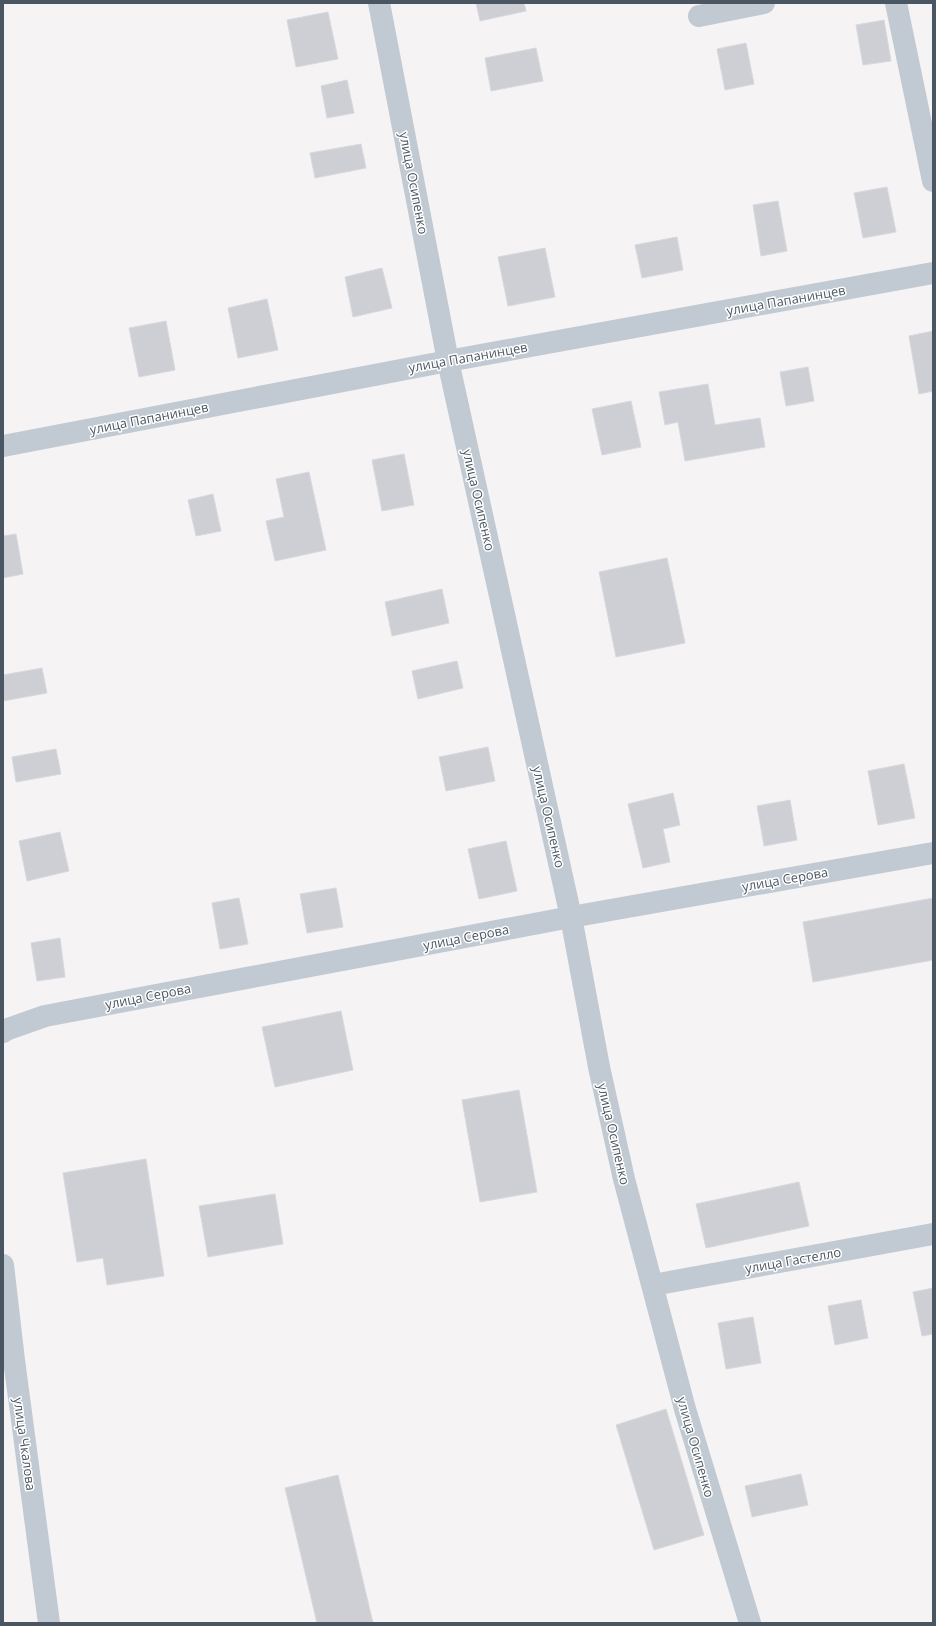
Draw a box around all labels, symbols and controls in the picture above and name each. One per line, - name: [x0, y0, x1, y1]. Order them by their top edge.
- street label: улица Осипенко: [395, 130, 433, 236]
- street label: улица Папанинцев: [725, 281, 847, 319]
- street label: улица Папанинцев: [407, 338, 529, 376]
- street label: улица Папанинцев: [88, 398, 210, 438]
- street label: улица Осипенко: [459, 447, 499, 553]
- street label: улица Осипенко: [529, 764, 569, 870]
- street label: улица Серова: [741, 863, 829, 895]
- street label: улица Серова: [422, 920, 510, 954]
- street label: улица Серова: [104, 979, 192, 1013]
- street label: улица Осипенко: [594, 1081, 634, 1187]
- street label: улица Гастелло: [744, 1243, 843, 1277]
- street label: улица Осипенко: [673, 1395, 719, 1499]
- street label: улица Чкалова: [10, 1396, 40, 1492]

